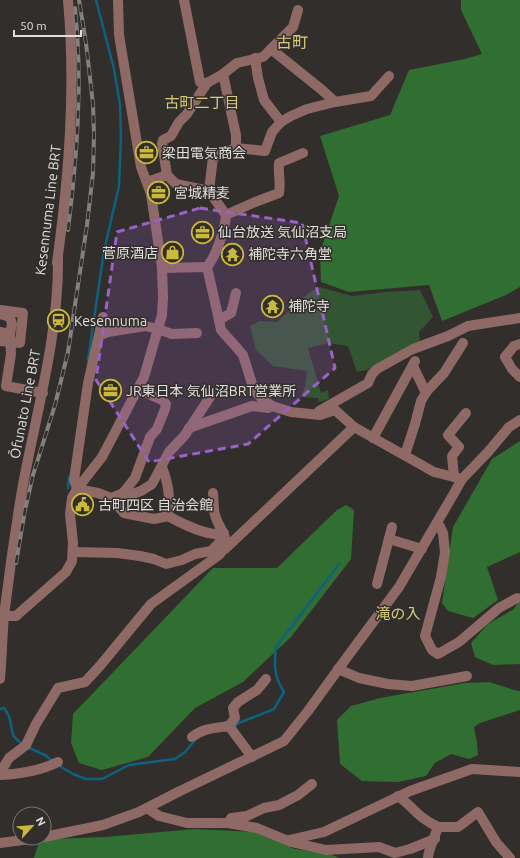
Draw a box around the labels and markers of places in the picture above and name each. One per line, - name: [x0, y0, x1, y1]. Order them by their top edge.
- office icon: 梁田電気商会: [133, 140, 159, 166]
- place label: 梁田電気商会: [162, 145, 246, 161]
- office icon: 宮城精麦: [146, 180, 172, 206]
- place label: 宮城精麦: [174, 185, 230, 201]
- office icon: 仙台放送 気仙沼支局: [190, 219, 216, 245]
- place label: 仙台放送 気仙沼支局: [218, 224, 347, 240]
- shop icon: 菅原酒店: [160, 240, 186, 266]
- temple icon: 補陀寺六角堂: [220, 241, 246, 267]
- place label: 菅原酒店: [102, 245, 158, 261]
- place label: 補陀寺六角堂: [248, 246, 332, 262]
- temple icon: 補陀寺: [260, 293, 286, 319]
- place label: 補陀寺: [288, 298, 330, 314]
- station icon: Kesennuma: [45, 308, 71, 334]
- place label: Kesennuma: [74, 313, 147, 329]
- office icon: JR東日本 気仙沼BRT営業所: [98, 378, 124, 404]
- place label: JR東日本 気仙沼BRT営業所: [126, 383, 296, 399]
- public building icon: 古町四区 自治会館: [70, 492, 96, 518]
- place label: 古町四区 自治会館: [98, 497, 213, 513]

